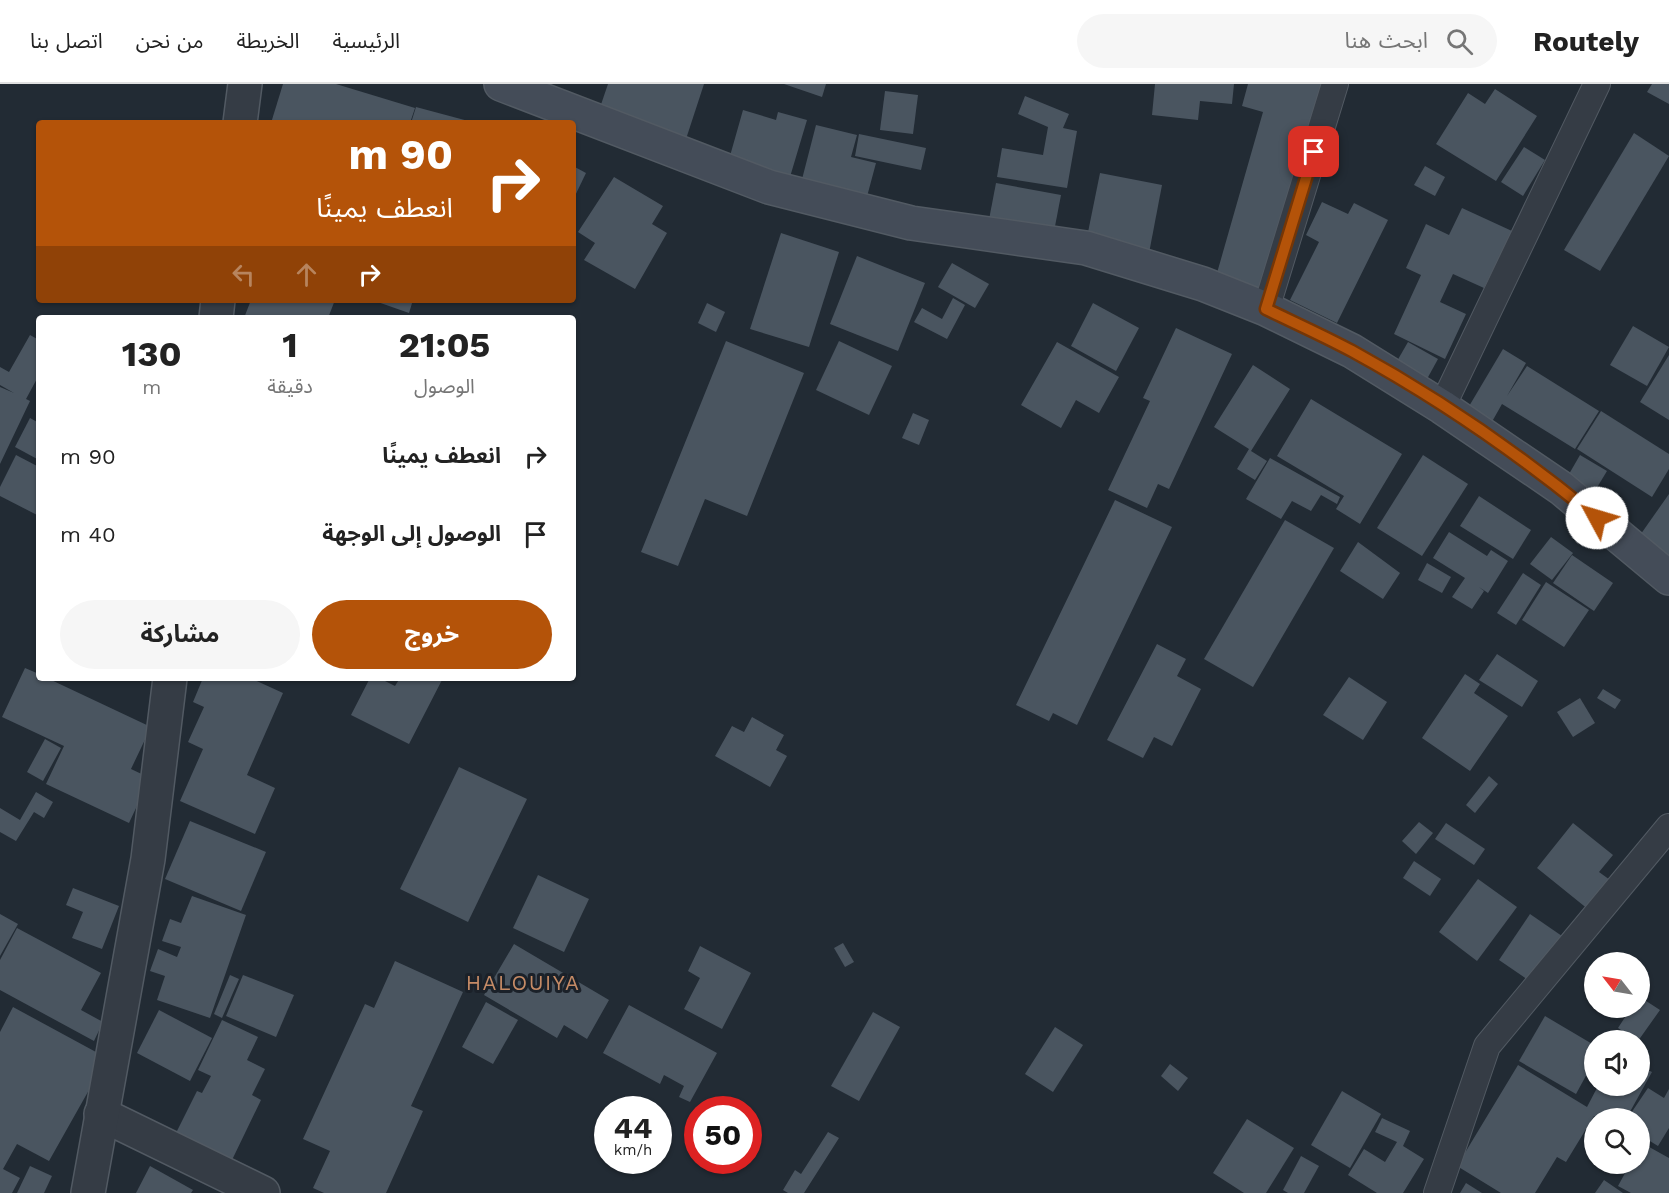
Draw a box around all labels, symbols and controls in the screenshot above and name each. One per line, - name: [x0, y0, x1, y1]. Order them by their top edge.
- search box: [1077, 14, 1497, 68]
- icon: search: [1443, 25, 1476, 58]
- text: Routely: [1533, 25, 1639, 58]
- text: اتصل بنا: [30, 28, 103, 53]
- text: من نحن: [136, 28, 204, 53]
- text: الخريطة: [237, 28, 299, 53]
- text: الرئيسية: [332, 28, 400, 53]
- text: ابحث هنا: [1345, 28, 1428, 53]
- pin: [1288, 126, 1339, 177]
- text: 90 m: [349, 130, 453, 179]
- icon: arrive: [1297, 135, 1330, 168]
- icon: right: [474, 144, 552, 222]
- text: انعطف يمينًا: [316, 192, 453, 224]
- icon: left: [227, 258, 260, 291]
- icon: ahead: [290, 258, 323, 291]
- icon: right: [353, 258, 386, 291]
- text: 1: [282, 324, 298, 366]
- text: 21:05: [399, 324, 490, 366]
- text: 130: [122, 333, 182, 375]
- text: دقيقة: [267, 374, 313, 398]
- text: الوصول: [414, 374, 475, 398]
- text: m: [142, 375, 161, 399]
- icon: right: [519, 440, 552, 473]
- text: انعطف يمينًا: [382, 443, 501, 468]
- text: 90 m: [60, 444, 116, 469]
- position arrow: [1565, 486, 1629, 550]
- icon: arrive: [519, 518, 552, 551]
- text: الوصول إلى الوجهة: [322, 521, 501, 546]
- text: 40 m: [60, 522, 116, 547]
- button: مشاركة: [60, 600, 300, 669]
- button: خروج: [312, 600, 552, 669]
- north arrow: [1584, 952, 1650, 1018]
- map controls: [1584, 952, 1650, 1174]
- district label: HALOUIYA: [466, 970, 580, 995]
- button: sound: [1584, 1030, 1650, 1096]
- speed limit sign: 50: [684, 1096, 762, 1174]
- button: search: [1584, 1108, 1650, 1174]
- text: 44: [614, 1110, 652, 1145]
- text: km/h: [614, 1141, 652, 1159]

